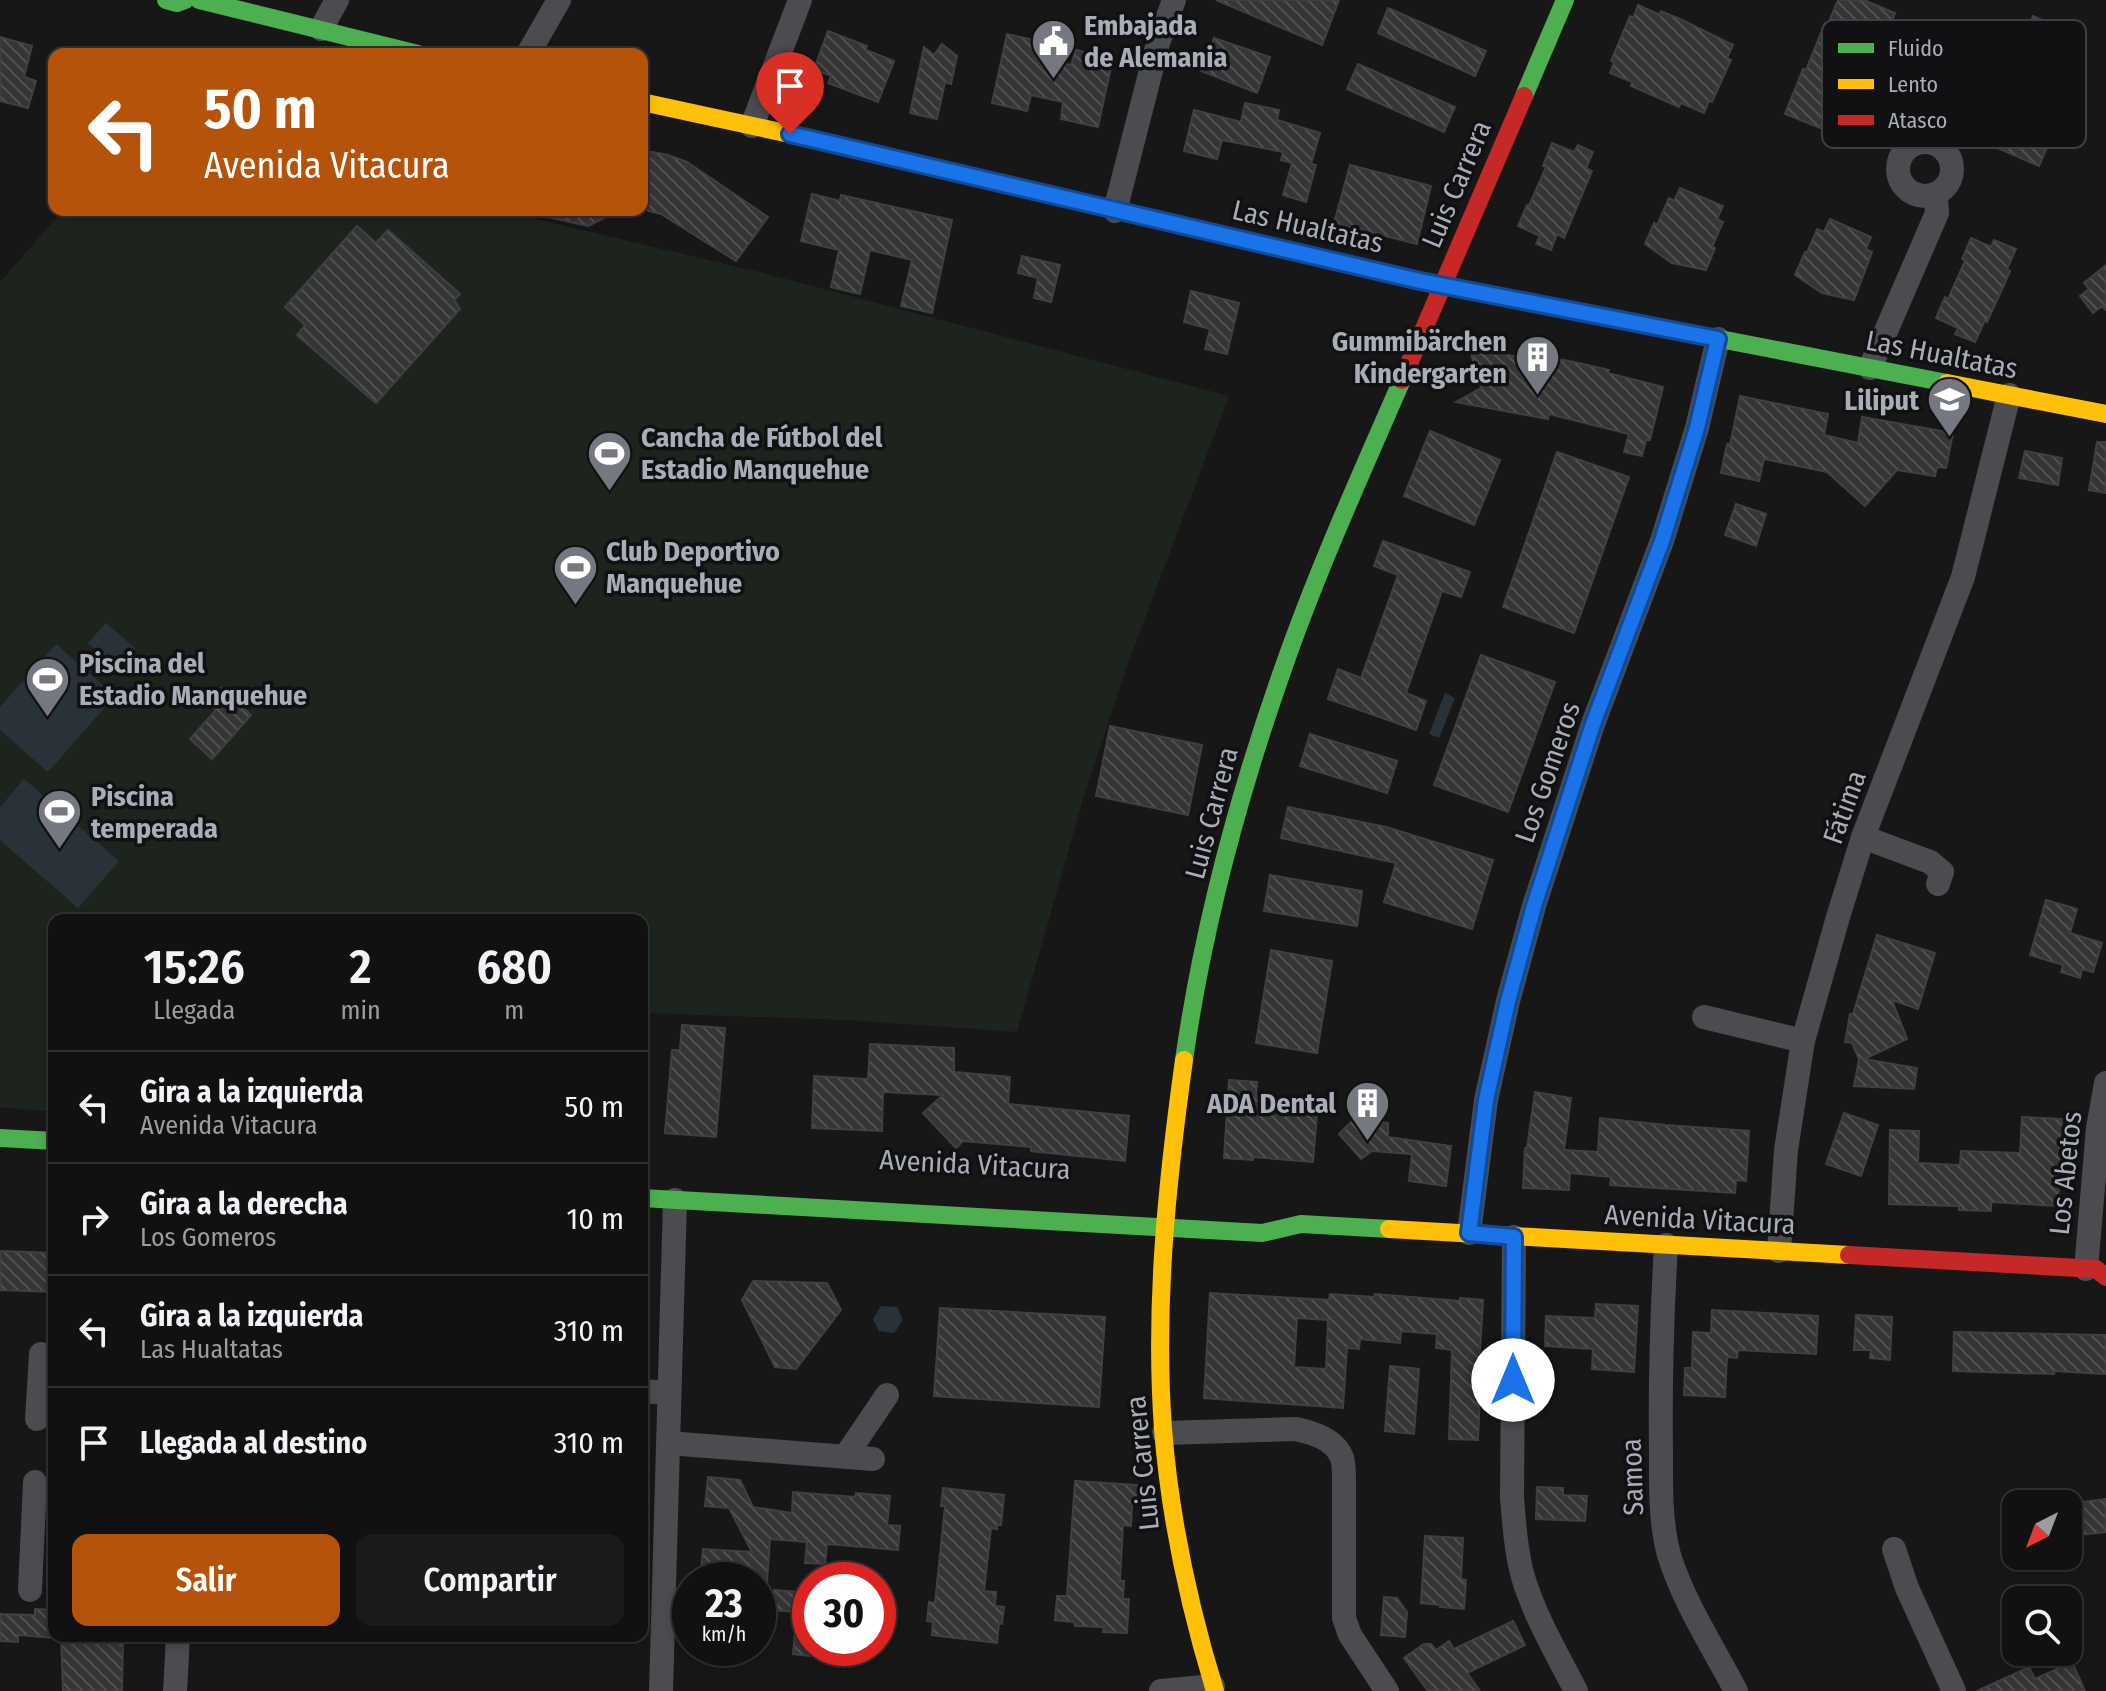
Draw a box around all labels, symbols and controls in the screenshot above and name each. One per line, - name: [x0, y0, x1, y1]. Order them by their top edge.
- place label: Embajada de Alemania: [1084, 9, 1227, 74]
- public building icon: Embajada de Alemania: [1029, 17, 1077, 80]
- legend: [1822, 20, 2086, 148]
- text: Fluido: [1888, 35, 1944, 62]
- pin: [756, 52, 824, 134]
- icon: arrive: [768, 64, 812, 108]
- text: Lento: [1888, 71, 1938, 98]
- text: 50 m: [204, 76, 316, 143]
- icon: left: [72, 80, 176, 184]
- text: Atasco: [1888, 107, 1947, 134]
- street label: Luis Carrera: [1415, 116, 1498, 253]
- text: Avenida Vitacura: [204, 144, 450, 188]
- street label: Las Hualtatas: [1229, 193, 1387, 260]
- street label: Las Hualtatas: [1863, 324, 2021, 385]
- place label: Gummibärchen Kindergarten: [1332, 325, 1507, 390]
- building icon: Gummibärchen Kindergarten: [1514, 333, 1562, 396]
- school or university icon: Liliput: [1926, 376, 1974, 439]
- place label: Liliput: [1844, 384, 1920, 417]
- place label: Cancha de Fútbol del Estadio Manquehue: [641, 421, 883, 486]
- sports icon: Cancha de Fútbol del Estadio Manquehue: [586, 429, 634, 492]
- place label: Club Deportivo Manquehue: [606, 535, 780, 600]
- sports icon: Club Deportivo Manquehue: [551, 543, 599, 606]
- place label: Piscina del Estadio Manquehue: [79, 647, 307, 712]
- sports icon: Piscina del Estadio Manquehue: [24, 655, 72, 718]
- street label: Los Gomeros: [1508, 697, 1587, 847]
- street label: Luis Carrera: [1178, 744, 1245, 883]
- street label: Fátima: [1816, 766, 1873, 848]
- place label: Piscina temperada: [91, 780, 218, 845]
- sports icon: Piscina temperada: [36, 788, 84, 851]
- text: 15:26: [144, 938, 245, 996]
- text: 2: [350, 938, 372, 996]
- text: 680: [477, 938, 552, 996]
- text: Llegada: [153, 995, 235, 1026]
- text: min: [340, 995, 381, 1026]
- text: m: [504, 995, 524, 1026]
- text: Gira a la izquierda: [140, 1074, 363, 1110]
- building icon: ADA Dental: [1343, 1079, 1391, 1142]
- icon: left: [72, 1085, 116, 1129]
- place label: ADA Dental: [1206, 1087, 1336, 1120]
- text: 50 m: [564, 1089, 624, 1125]
- text: Avenida Vitacura: [140, 1110, 317, 1141]
- street label: Los Abetos: [2043, 1110, 2088, 1236]
- street label: Avenida Vitacura: [879, 1143, 1071, 1186]
- text: Gira a la derecha: [140, 1186, 348, 1222]
- icon: right: [72, 1197, 116, 1241]
- street label: Avenida Vitacura: [1604, 1198, 1796, 1241]
- text: 10 m: [567, 1201, 624, 1237]
- text: Los Gomeros: [140, 1222, 276, 1253]
- text: Gira a la izquierda: [140, 1298, 363, 1334]
- icon: left: [72, 1309, 116, 1353]
- text: 310 m: [554, 1313, 624, 1349]
- text: Las Hualtatas: [140, 1334, 283, 1365]
- position arrow: [1471, 1338, 1555, 1422]
- street label: Luis Carrera: [1119, 1394, 1166, 1532]
- icon: arrive: [72, 1421, 116, 1465]
- text: Llegada al destino: [140, 1425, 367, 1461]
- text: 310 m: [554, 1425, 624, 1461]
- street label: Samoa: [1615, 1438, 1650, 1516]
- north arrow: [2002, 1490, 2082, 1570]
- map controls: [2002, 1490, 2082, 1666]
- button: Salir: [72, 1534, 340, 1626]
- button: Compartir: [356, 1534, 624, 1626]
- speed limit sign: 30: [792, 1562, 896, 1666]
- text: 23: [705, 1580, 743, 1628]
- button: search: [2002, 1586, 2082, 1666]
- text: km/h: [702, 1622, 746, 1646]

